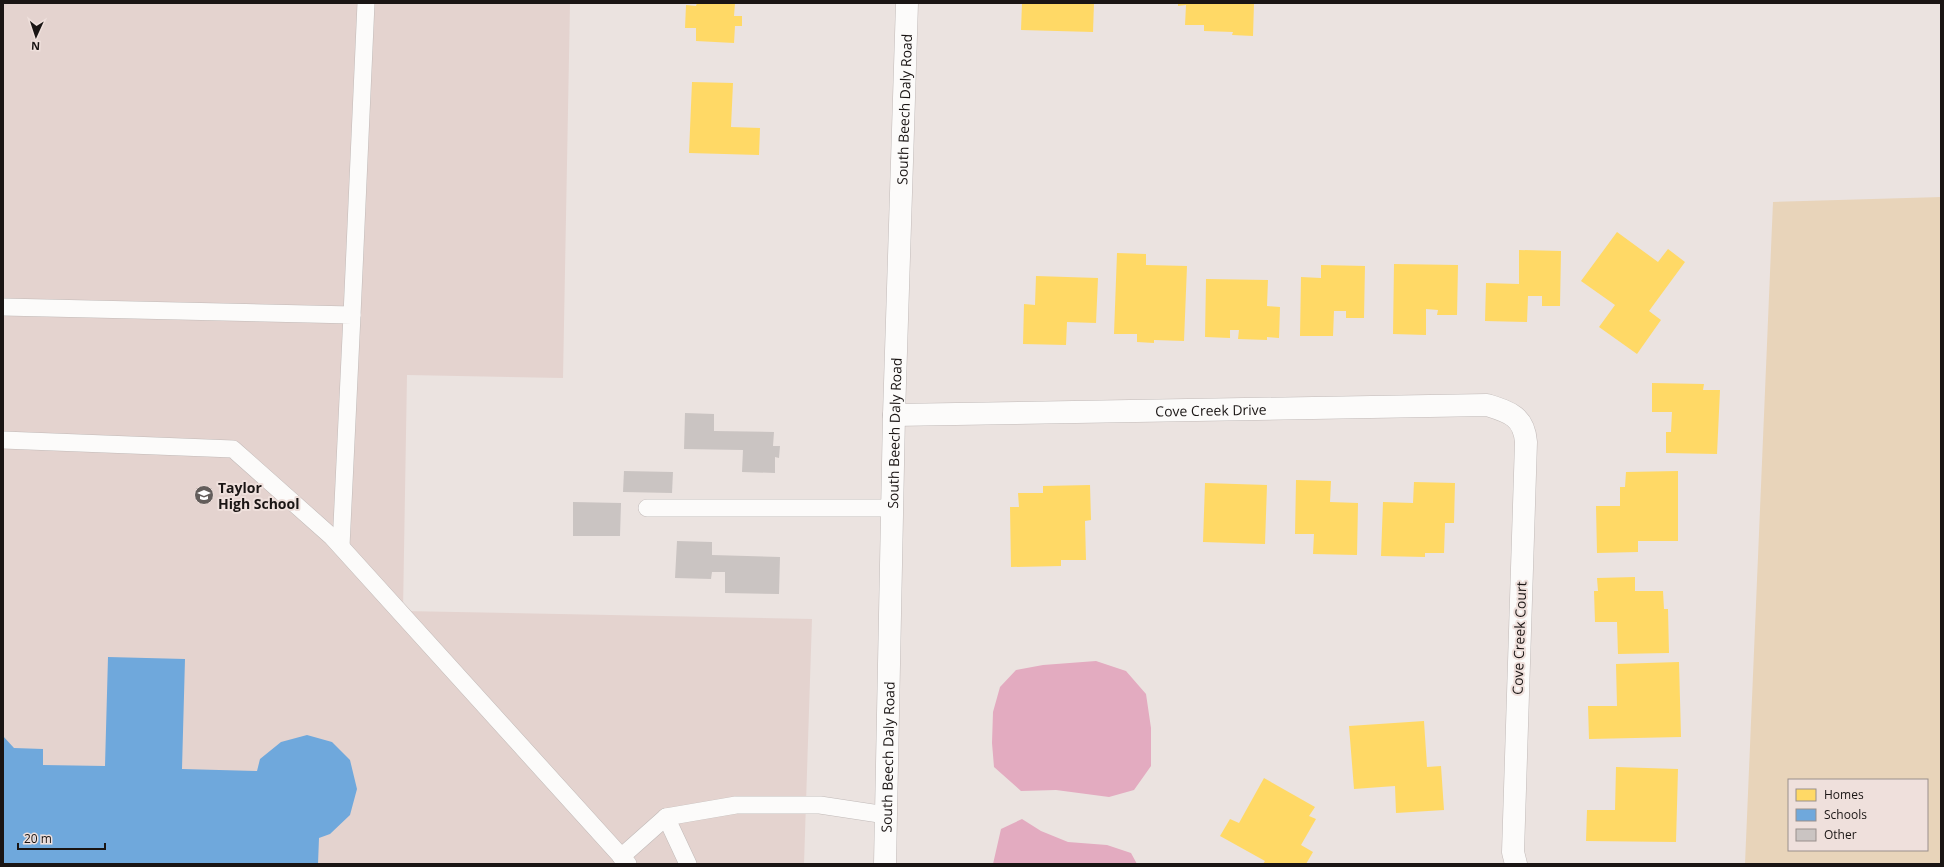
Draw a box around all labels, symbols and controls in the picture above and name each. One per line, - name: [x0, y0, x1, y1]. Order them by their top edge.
- north arrow: [16, 16, 56, 56]
- street label: South Beech Daly Road: [892, 33, 916, 185]
- text: N: [31, 39, 40, 54]
- street label: South Beech Daly Road: [883, 357, 905, 509]
- street label: Cove Creek Drive: [1155, 399, 1267, 420]
- place label: Taylor High School: [218, 478, 299, 513]
- school or university icon: Taylor High School: [193, 484, 215, 506]
- street label: Cove Creek Court: [1508, 581, 1530, 695]
- street label: South Beech Daly Road: [876, 681, 898, 833]
- legend: [1788, 779, 1928, 851]
- text: Homes: [1824, 786, 1864, 803]
- text: Schools: [1824, 806, 1867, 823]
- scale bar: [18, 825, 105, 851]
- text: Other: [1824, 826, 1857, 843]
- text: 20 m: [24, 830, 52, 847]

